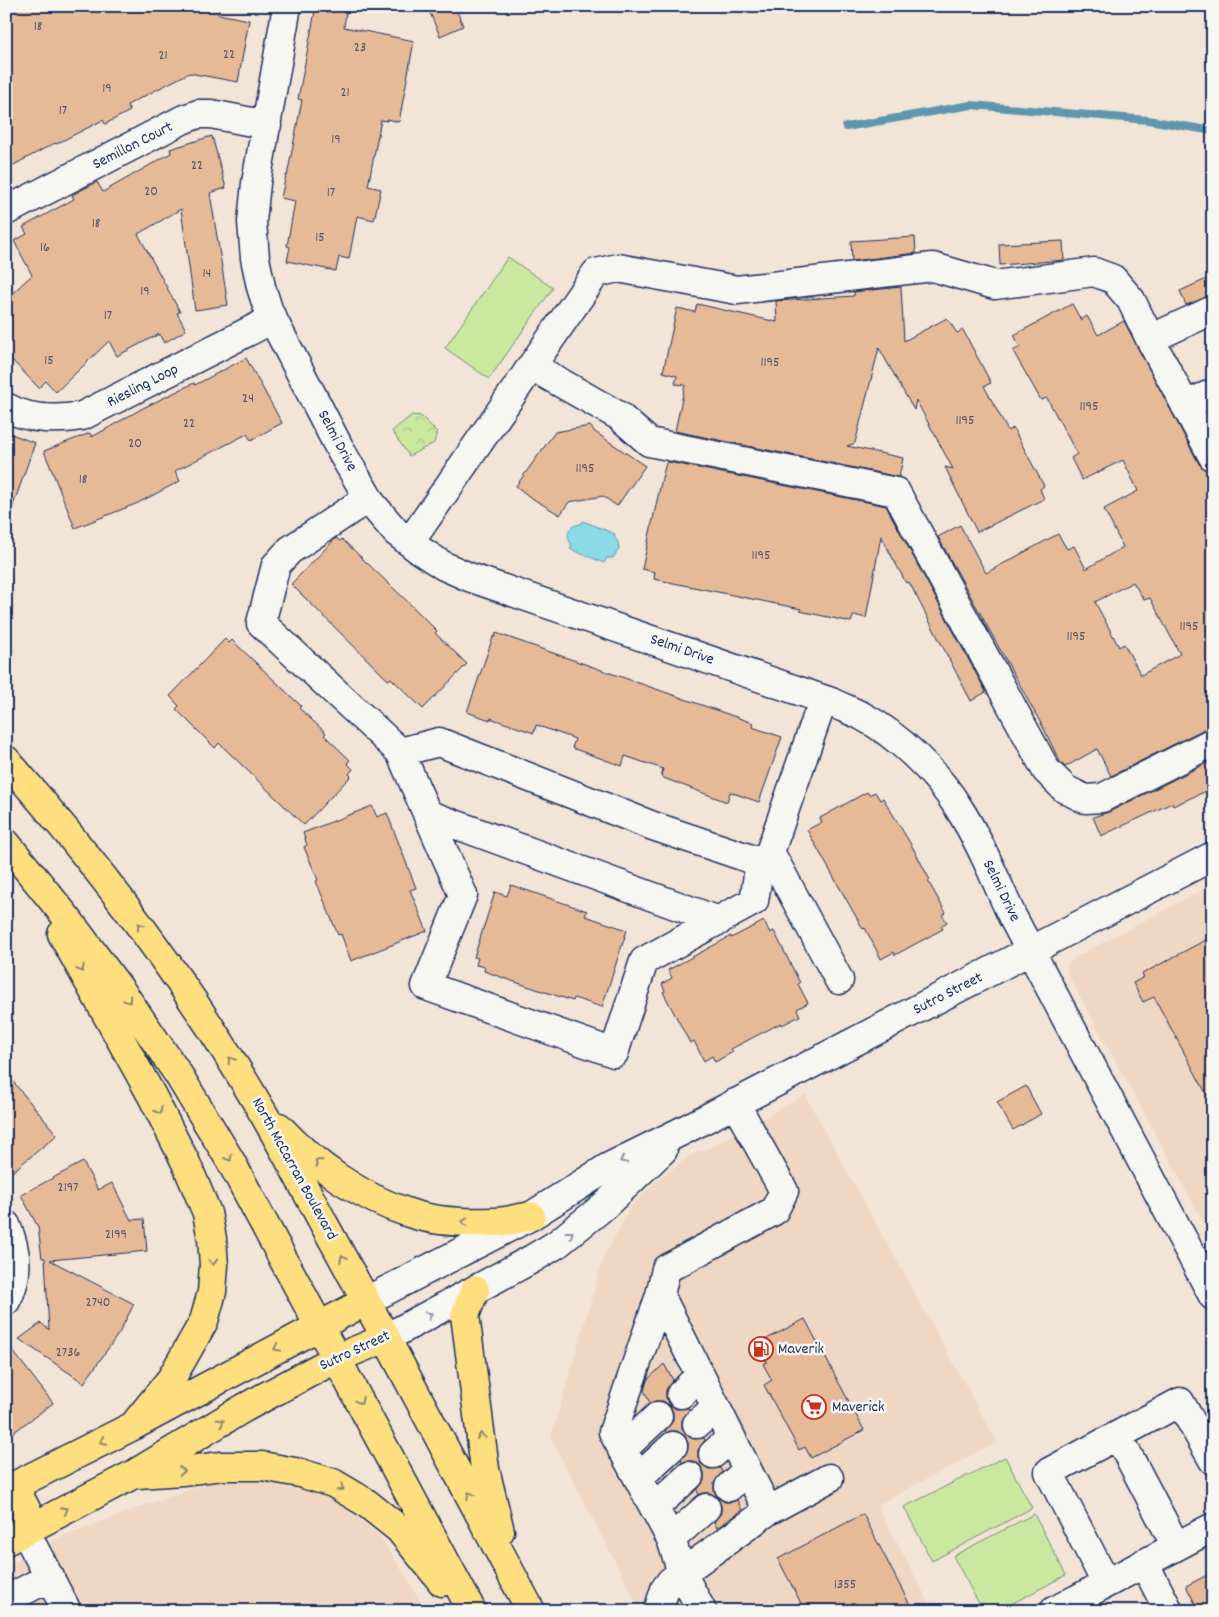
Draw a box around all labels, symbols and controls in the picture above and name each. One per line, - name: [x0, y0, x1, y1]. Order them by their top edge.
- house number: 18: [34, 17, 43, 37]
- house number: 23: [354, 38, 366, 58]
- house number: 22: [223, 45, 235, 65]
- house number: 21: [158, 46, 168, 66]
- house number: 19: [102, 79, 112, 99]
- house number: 21: [340, 83, 350, 103]
- house number: 17: [59, 101, 67, 121]
- street label: Semillon Court: [89, 116, 177, 176]
- house number: 19: [331, 130, 341, 150]
- house number: 22: [191, 156, 203, 176]
- house number: 20: [144, 182, 158, 202]
- house number: 17: [327, 183, 335, 203]
- house number: 18: [92, 214, 101, 234]
- house number: 15: [315, 228, 325, 248]
- house number: 16: [40, 238, 50, 258]
- house number: 14: [203, 264, 211, 284]
- house number: 19: [140, 282, 150, 302]
- house number: 17: [104, 306, 112, 326]
- house number: 15: [44, 351, 54, 371]
- house number: 1195: [760, 353, 780, 373]
- street label: Riesling Loop: [103, 358, 183, 414]
- house number: 24: [242, 389, 254, 409]
- house number: 1195: [1079, 397, 1099, 417]
- street label: Selmi Drive: [311, 406, 363, 476]
- house number: 1195: [955, 411, 975, 431]
- house number: 22: [183, 414, 195, 434]
- house number: 20: [128, 434, 142, 454]
- house number: 1195: [575, 459, 595, 479]
- house number: 18: [79, 470, 88, 490]
- house number: 1195: [751, 546, 771, 566]
- house number: 1195: [1179, 617, 1199, 637]
- house number: 1195: [1066, 627, 1086, 647]
- street label: Selmi Drive: [647, 628, 717, 672]
- street label: Selmi Drive: [976, 856, 1026, 926]
- one-way arrow: [137, 922, 146, 932]
- one-way arrow: [74, 963, 84, 972]
- street label: Sutro Street: [909, 967, 987, 1021]
- one-way arrow: [122, 994, 131, 1004]
- one-way arrow: [228, 1057, 237, 1066]
- street label: North McCarran Boulevard: [245, 1094, 343, 1244]
- one-way arrow: [153, 1106, 163, 1115]
- one-way arrow: [223, 1153, 233, 1162]
- one-way arrow: [619, 1154, 628, 1164]
- one-way arrow: [314, 1159, 323, 1168]
- house number: 2197: [58, 1178, 78, 1198]
- one-way arrow: [461, 1216, 469, 1227]
- house number: 2199: [105, 1225, 127, 1245]
- one-way arrow: [564, 1232, 573, 1240]
- one-way arrow: [339, 1255, 349, 1264]
- one-way arrow: [208, 1258, 218, 1266]
- house number: 2740: [86, 1293, 110, 1313]
- one-way arrow: [424, 1311, 433, 1321]
- street label: Sutro Street: [316, 1325, 394, 1377]
- fuel station icon: Maverik: [748, 1336, 774, 1362]
- place label: Maverik: [778, 1338, 824, 1361]
- one-way arrow: [273, 1342, 282, 1352]
- house number: 2736: [56, 1343, 80, 1363]
- supermarket icon: Maverick: [801, 1394, 827, 1420]
- one-way arrow: [354, 1396, 364, 1405]
- place label: Maverick: [832, 1396, 884, 1419]
- one-way arrow: [215, 1418, 224, 1428]
- one-way arrow: [476, 1432, 486, 1440]
- one-way arrow: [99, 1435, 108, 1445]
- one-way arrow: [179, 1466, 187, 1477]
- one-way arrow: [336, 1481, 345, 1491]
- one-way arrow: [466, 1492, 476, 1501]
- one-way arrow: [60, 1506, 69, 1516]
- house number: 1355: [834, 1575, 856, 1595]

